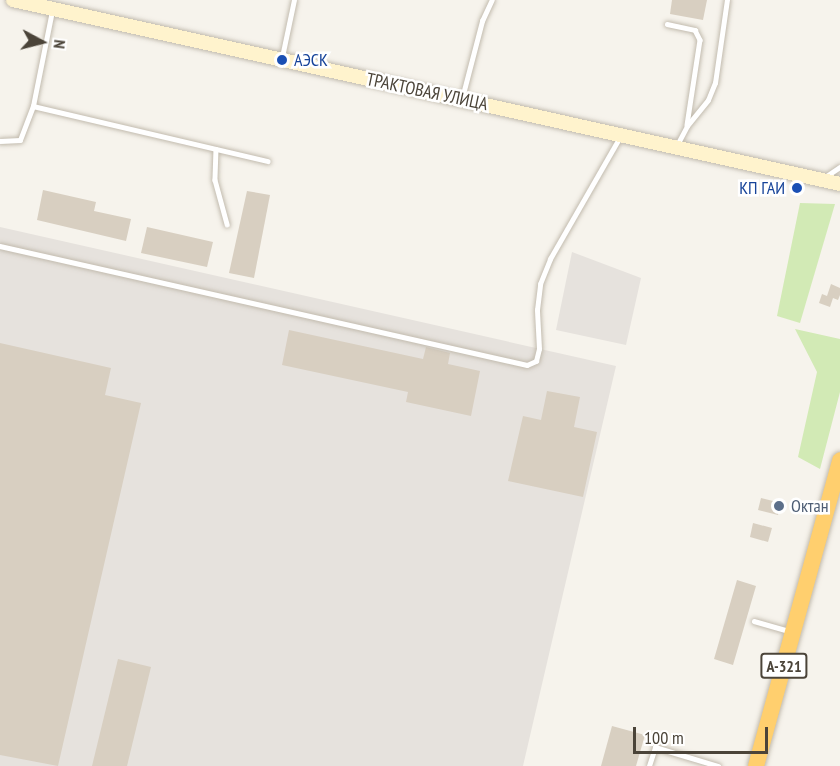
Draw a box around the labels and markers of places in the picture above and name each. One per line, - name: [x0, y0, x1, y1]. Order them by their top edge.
- place label: АЭСК: [294, 49, 328, 71]
- marker: АЭСК: [275, 53, 289, 67]
- place label: КП ГАИ: [739, 177, 785, 199]
- marker: КП ГАИ: [790, 181, 804, 195]
- place label: Октан: [791, 495, 829, 517]
- marker: Октан: [772, 499, 786, 513]

